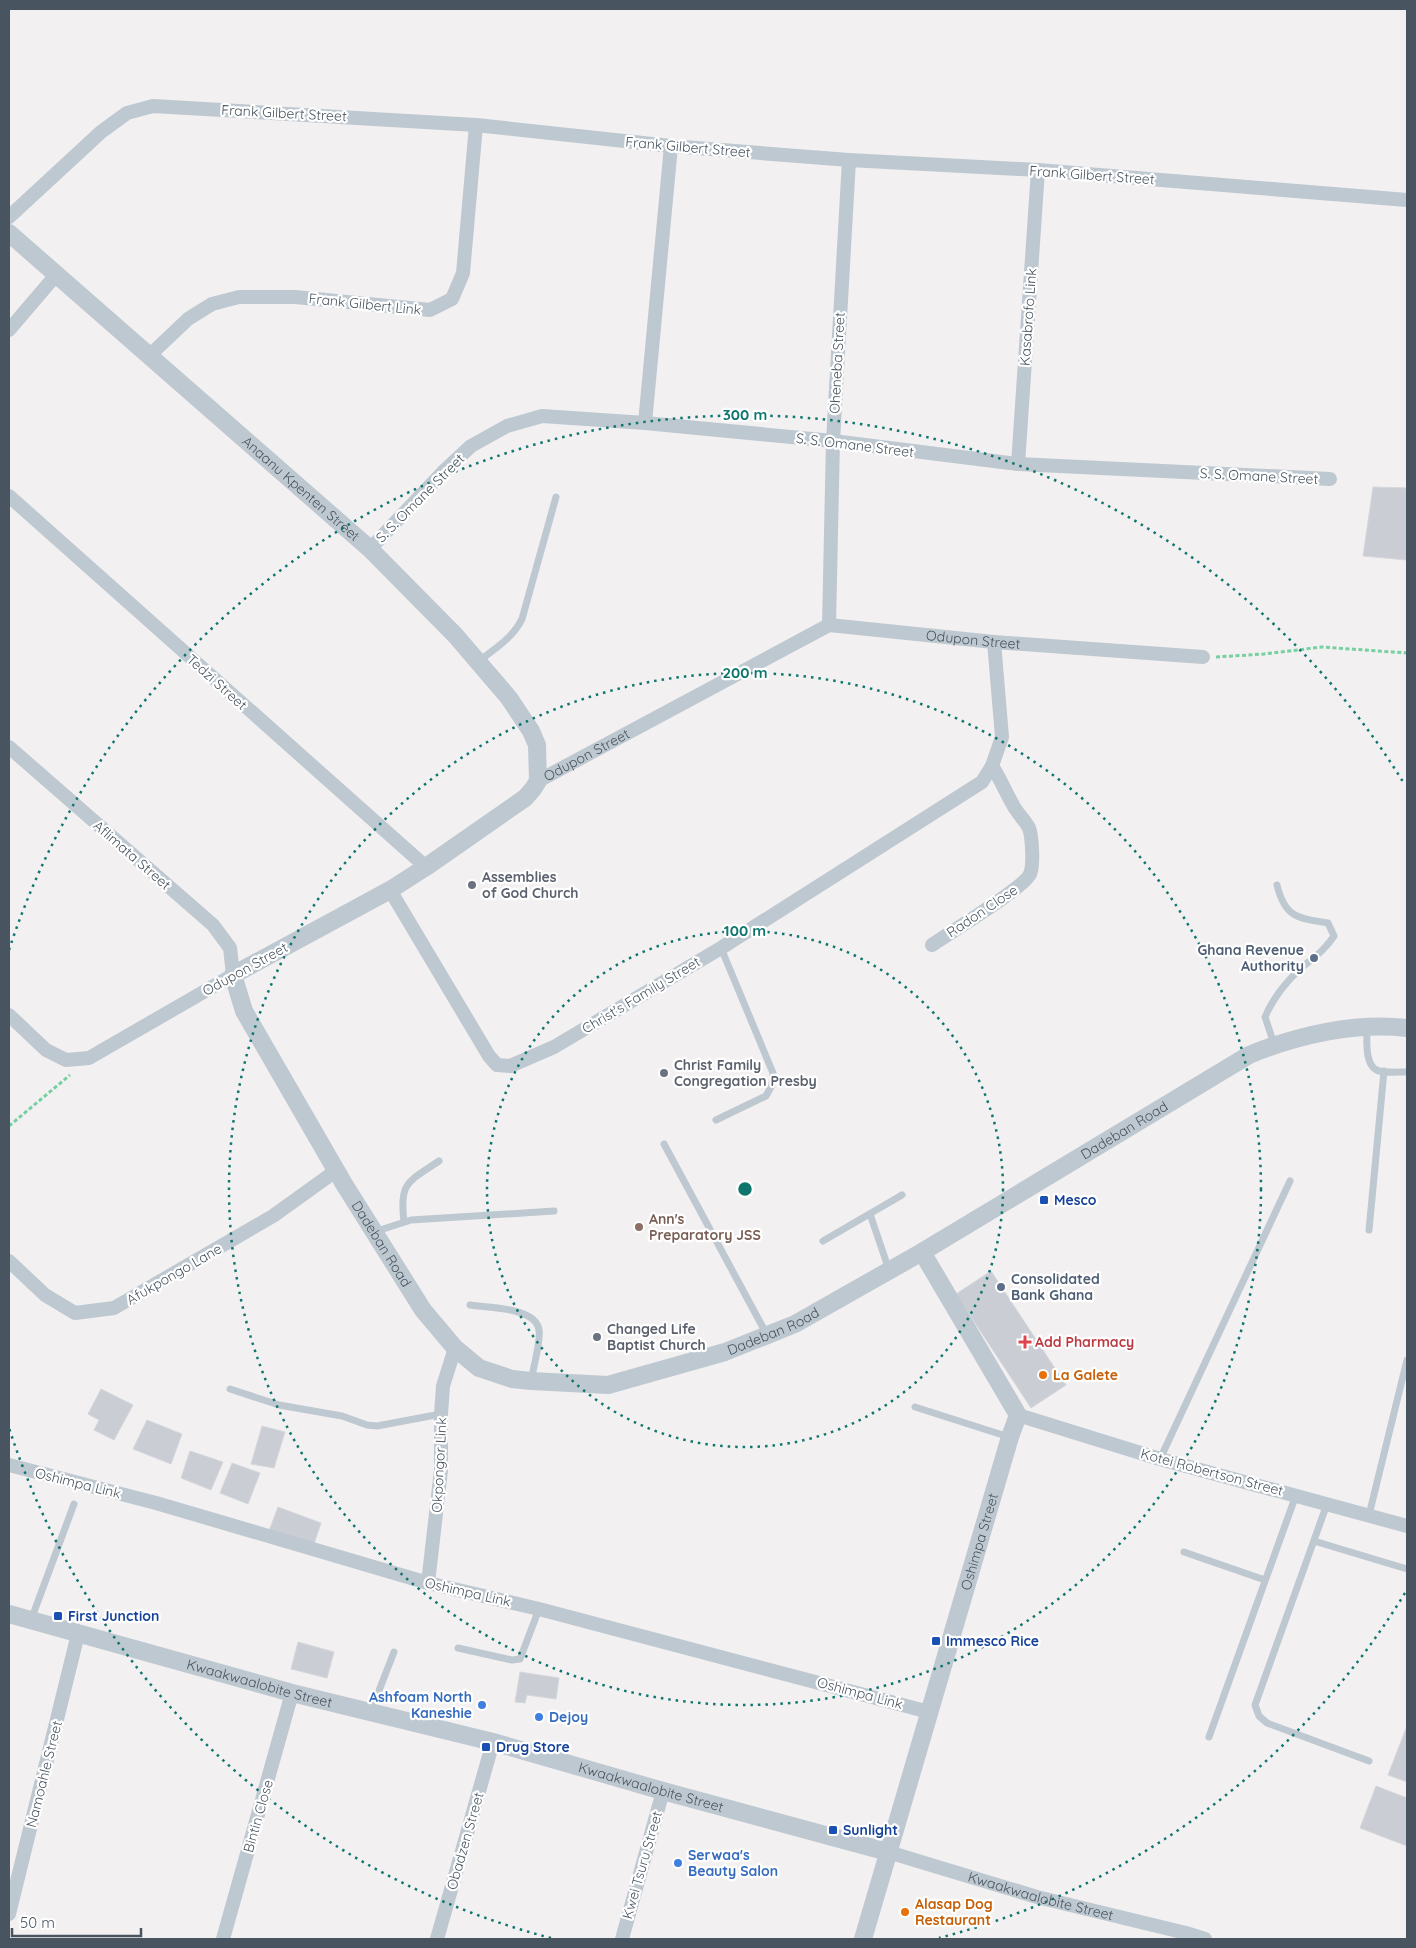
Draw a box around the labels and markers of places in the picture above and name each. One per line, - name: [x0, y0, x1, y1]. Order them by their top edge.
- place label: Assemblies of God Church: [482, 868, 578, 902]
- marker: Assemblies of God Church: [466, 879, 478, 891]
- place label: Ghana Revenue Authority: [1198, 941, 1304, 975]
- marker: Ghana Revenue Authority: [1308, 952, 1320, 964]
- place label: Christ Family Congregation Presby: [674, 1056, 817, 1090]
- marker: Christ Family Congregation Presby: [658, 1067, 670, 1079]
- centre of rings: [736, 1180, 754, 1198]
- place label: Mesco: [1054, 1191, 1097, 1209]
- marker: Mesco: [1038, 1194, 1050, 1206]
- place label: Ann's Preparatory JSS: [649, 1210, 761, 1244]
- marker: Ann's Preparatory JSS: [633, 1221, 645, 1233]
- place label: Consolidated Bank Ghana: [1011, 1270, 1100, 1304]
- marker: Consolidated Bank Ghana: [995, 1281, 1007, 1293]
- place label: Changed Life Baptist Church: [607, 1320, 706, 1354]
- marker: Changed Life Baptist Church: [591, 1331, 603, 1343]
- place label: Add Pharmacy: [1035, 1333, 1134, 1351]
- marker: Add Pharmacy: [1019, 1336, 1031, 1348]
- place label: La Galete: [1053, 1366, 1118, 1384]
- marker: La Galete: [1037, 1369, 1049, 1381]
- place label: First Junction: [68, 1607, 159, 1625]
- marker: First Junction: [52, 1610, 64, 1622]
- place label: Immesco Rice: [946, 1632, 1039, 1650]
- marker: Immesco Rice: [930, 1635, 942, 1647]
- place label: Ashfoam North Kaneshie: [369, 1688, 472, 1722]
- marker: Ashfoam North Kaneshie: [476, 1699, 488, 1711]
- place label: Dejoy: [549, 1708, 588, 1726]
- marker: Dejoy: [533, 1711, 545, 1723]
- place label: Drug Store: [496, 1738, 570, 1756]
- marker: Drug Store: [480, 1741, 492, 1753]
- place label: Sunlight: [843, 1821, 898, 1839]
- marker: Sunlight: [827, 1824, 839, 1836]
- place label: Serwaa's Beauty Salon: [688, 1846, 778, 1880]
- marker: Serwaa's Beauty Salon: [672, 1857, 684, 1869]
- place label: Alasap Dog Restaurant: [915, 1895, 993, 1929]
- marker: Alasap Dog Restaurant: [899, 1906, 911, 1918]

